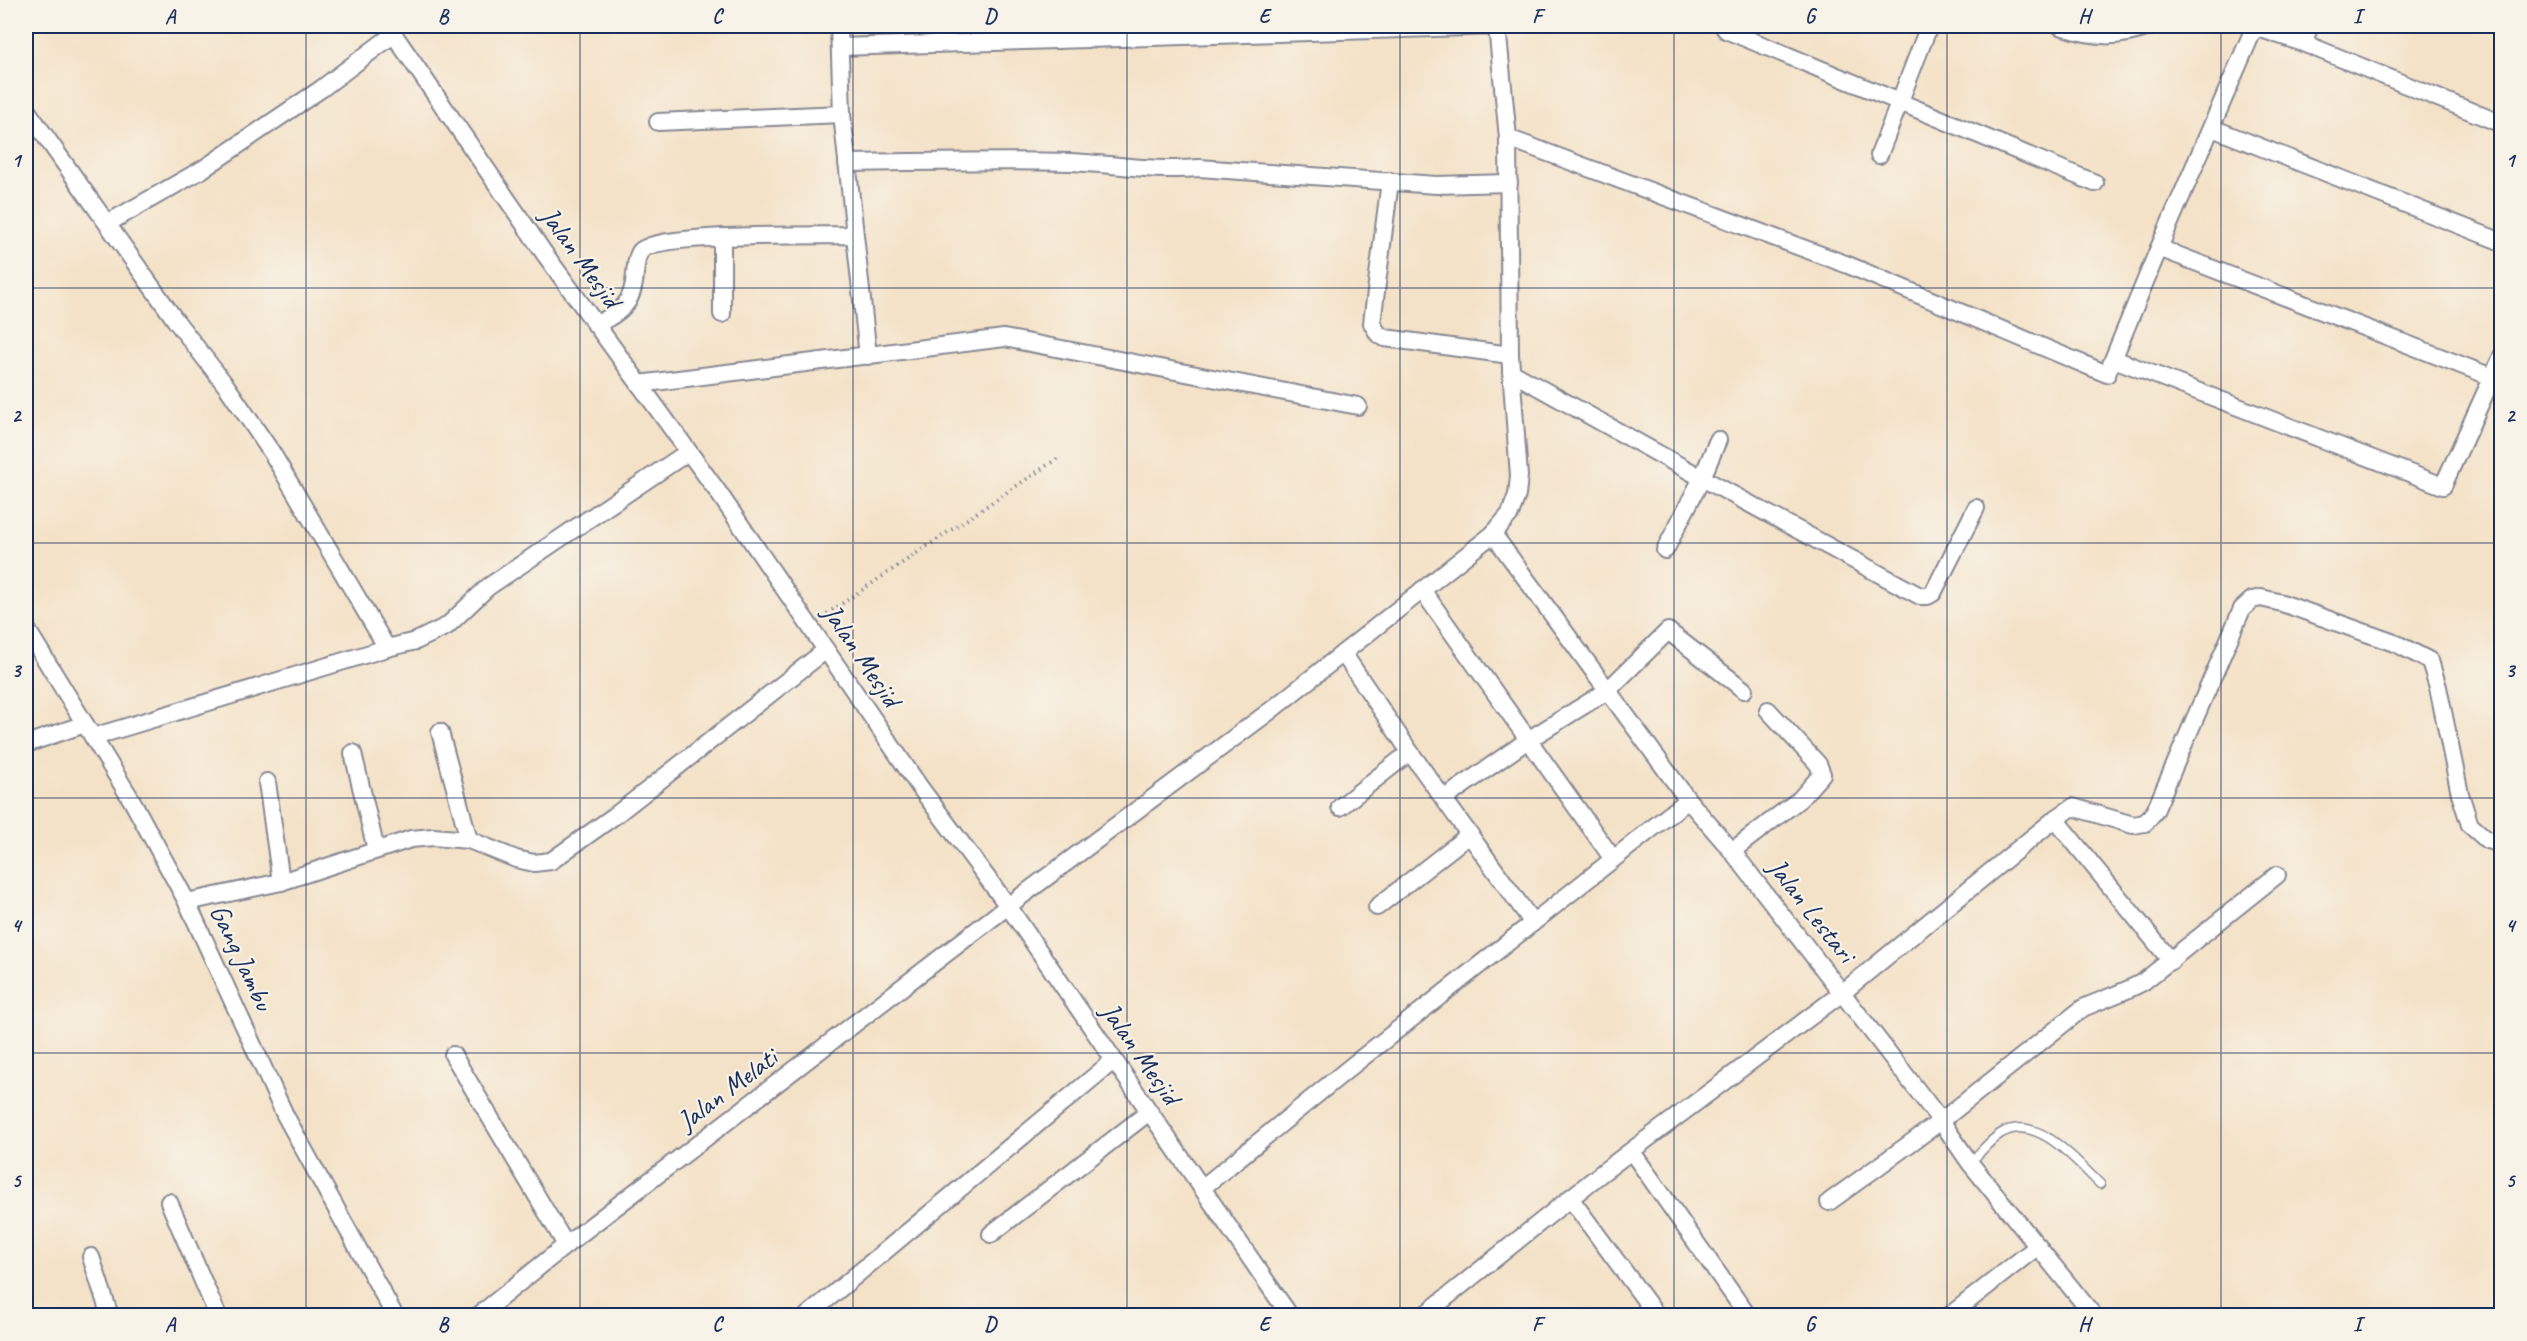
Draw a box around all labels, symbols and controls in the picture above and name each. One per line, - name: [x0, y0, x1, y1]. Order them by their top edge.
- text: A: [165, 4, 177, 29]
- text: B: [438, 4, 450, 29]
- text: C: [712, 4, 724, 29]
- text: D: [984, 4, 998, 29]
- text: E: [1259, 4, 1273, 29]
- text: F: [1532, 4, 1546, 29]
- text: G: [1805, 4, 1818, 29]
- text: H: [2078, 4, 2093, 29]
- text: I: [2353, 4, 2366, 29]
- text: 1: [12, 148, 23, 173]
- text: 1: [2506, 148, 2517, 173]
- street label: Jalan Mesjid: [531, 198, 632, 318]
- text: 2: [12, 403, 23, 428]
- text: 2: [2506, 403, 2517, 428]
- street label: Jalan Mesjid: [814, 595, 911, 716]
- text: 3: [12, 658, 23, 683]
- text: 3: [2506, 658, 2517, 683]
- street label: Jalan Lestari: [1759, 849, 1866, 972]
- street label: Gang Jambu: [202, 898, 282, 1017]
- text: 4: [12, 913, 24, 938]
- text: 4: [2506, 913, 2518, 938]
- street label: Jalan Mesjid: [1092, 994, 1191, 1114]
- street label: Jalan Melati: [668, 1038, 787, 1139]
- text: 5: [12, 1168, 23, 1193]
- text: 5: [2506, 1168, 2517, 1193]
- text: A: [165, 1312, 177, 1337]
- text: B: [438, 1312, 450, 1337]
- text: C: [712, 1312, 724, 1337]
- text: D: [984, 1312, 998, 1337]
- text: E: [1259, 1312, 1273, 1337]
- text: F: [1532, 1312, 1546, 1337]
- text: G: [1805, 1312, 1818, 1337]
- text: H: [2078, 1312, 2093, 1337]
- text: I: [2353, 1312, 2366, 1337]

